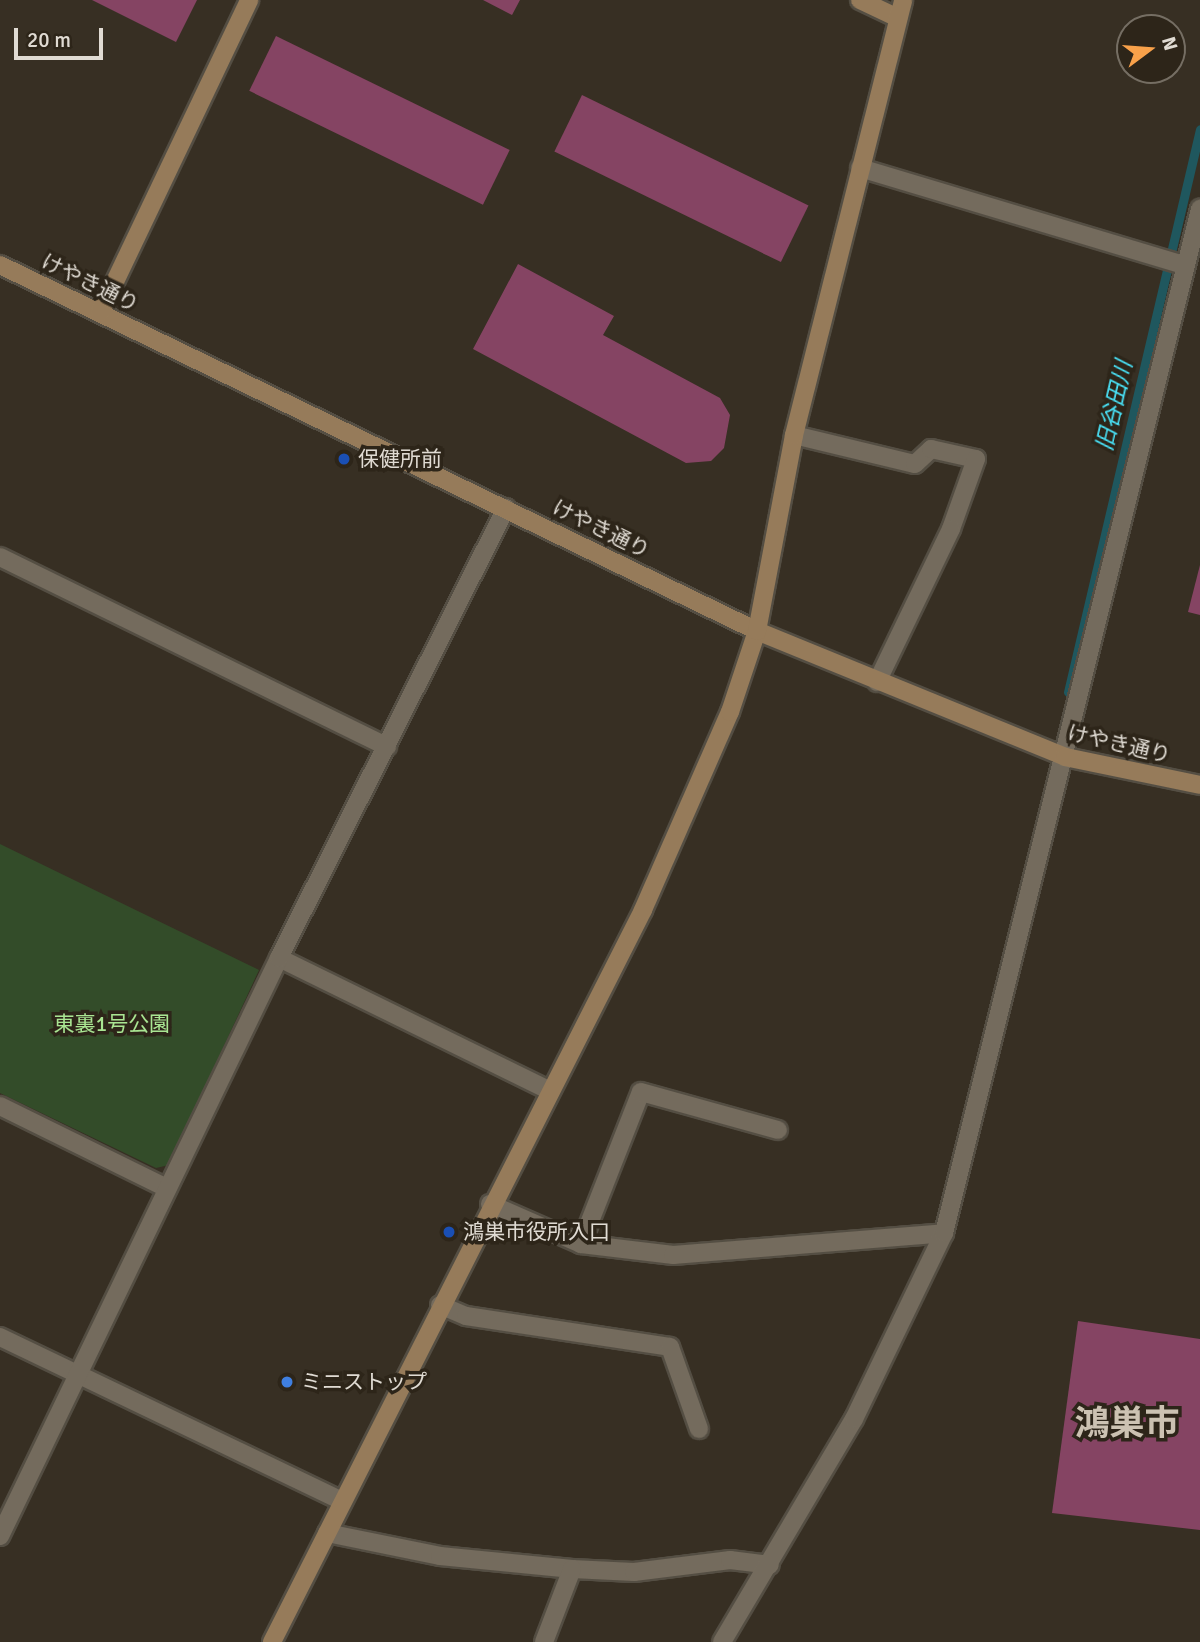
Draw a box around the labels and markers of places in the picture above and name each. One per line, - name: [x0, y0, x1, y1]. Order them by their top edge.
- place label: 保健所前: [358, 446, 442, 472]
- marker: 保健所前: [336, 451, 352, 467]
- place label: 鴻巣市役所入口: [463, 1219, 610, 1245]
- marker: 鴻巣市役所入口: [441, 1224, 457, 1240]
- place label: ミニストップ: [301, 1369, 427, 1395]
- marker: ミニストップ: [279, 1374, 295, 1390]

